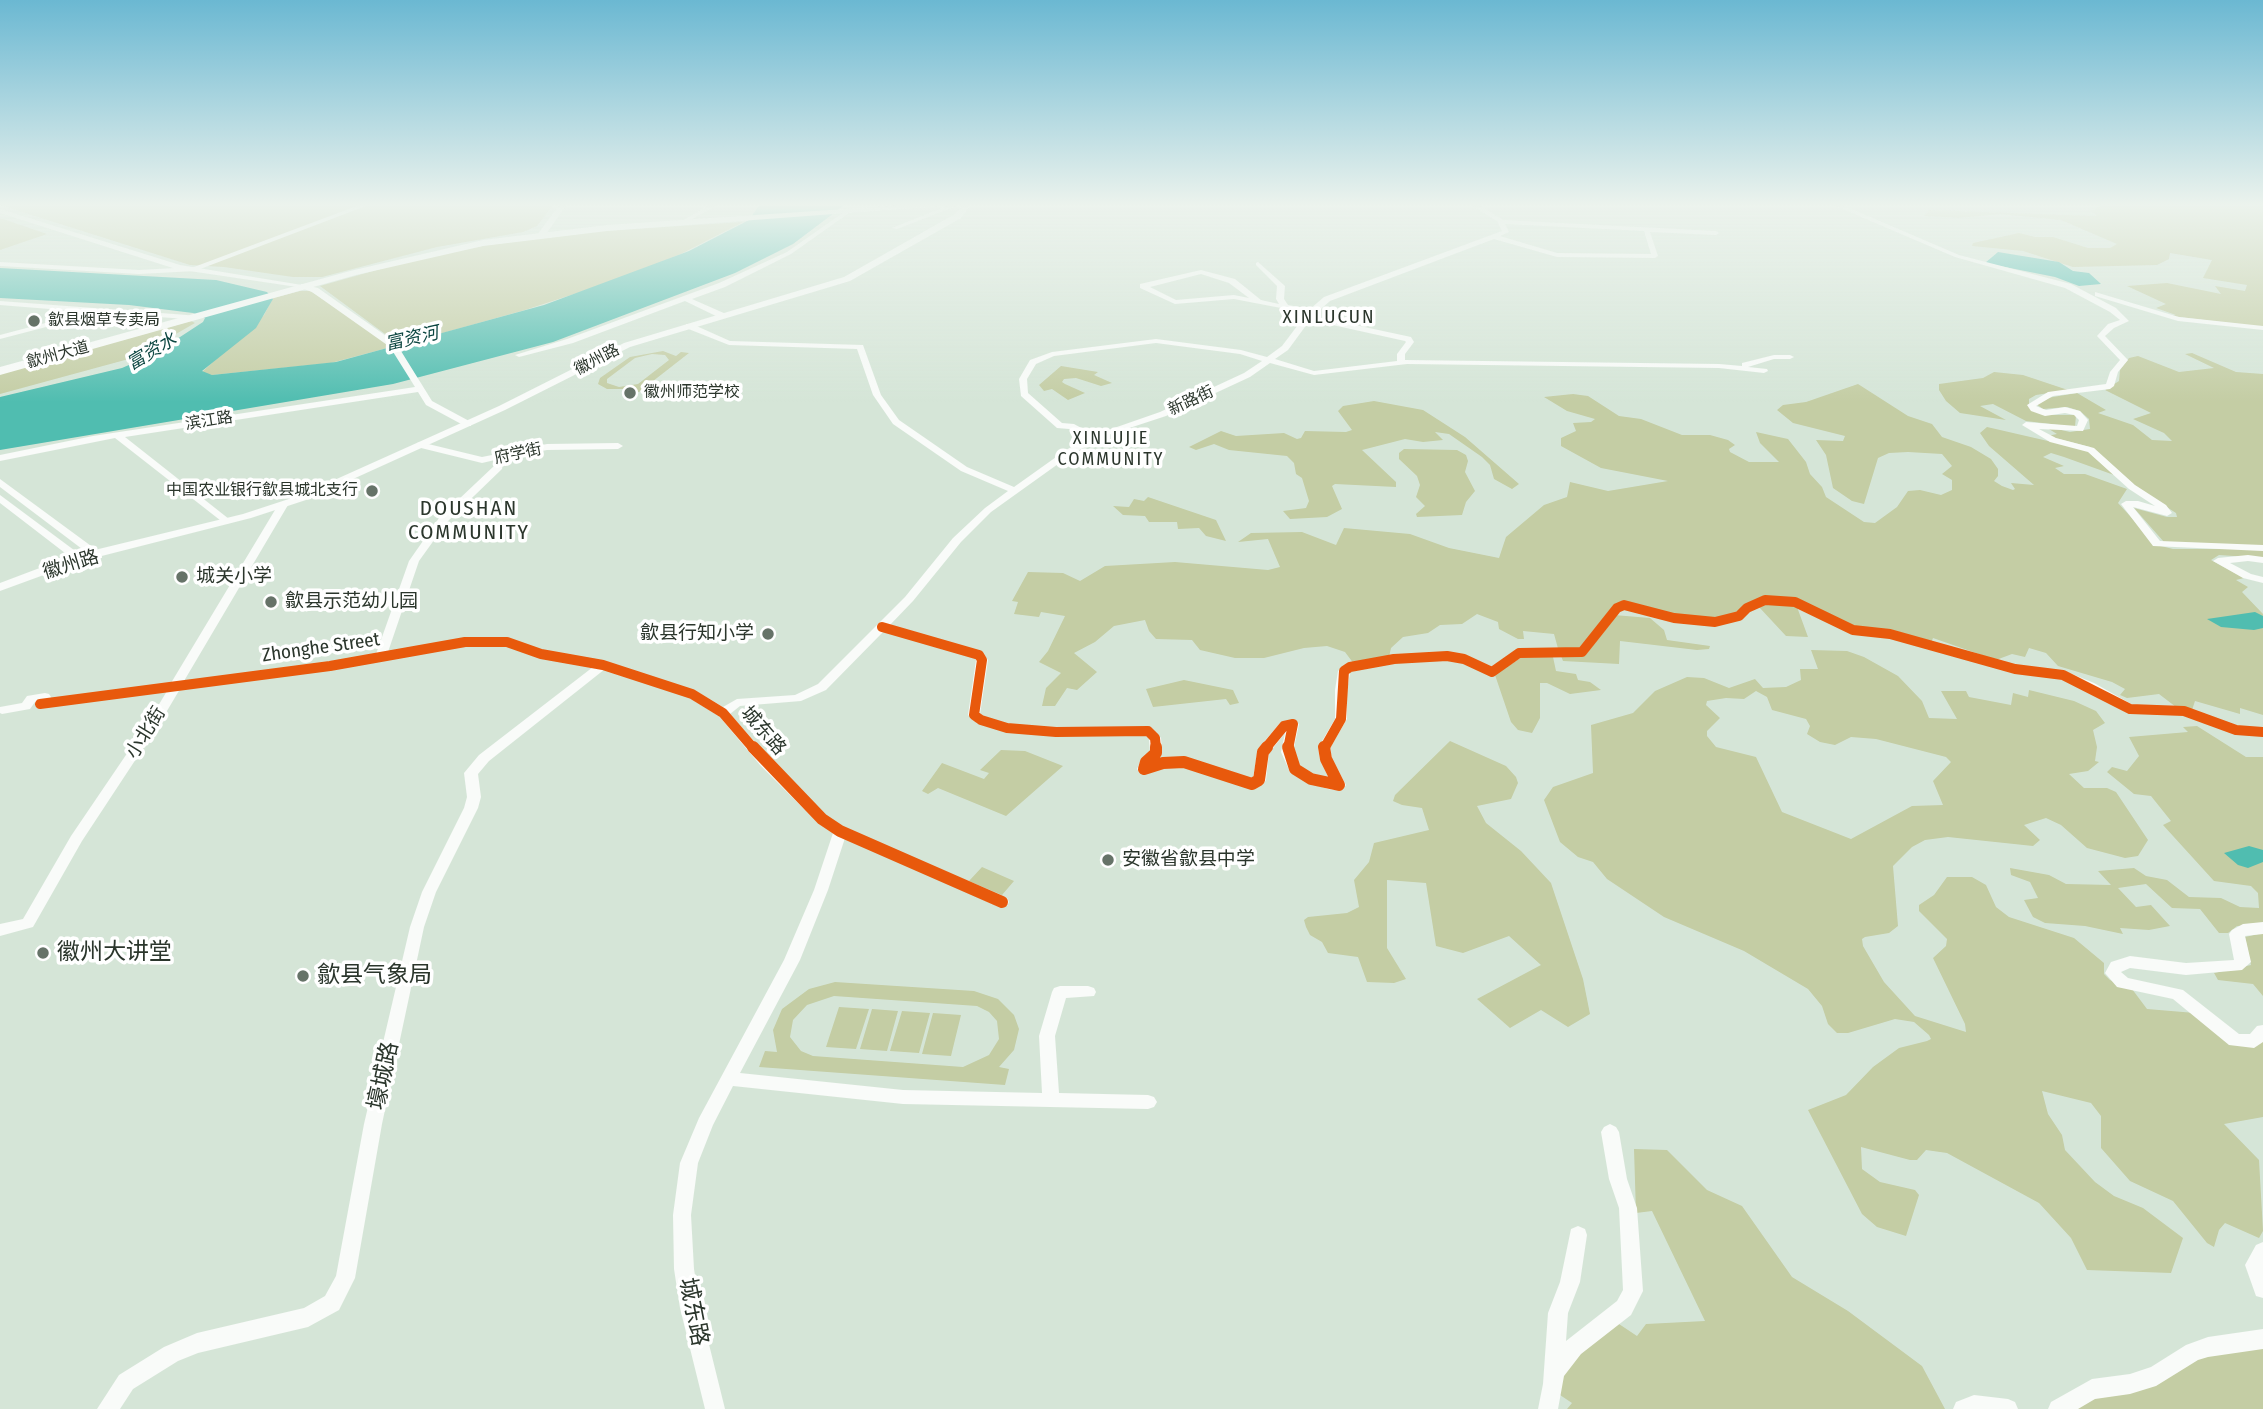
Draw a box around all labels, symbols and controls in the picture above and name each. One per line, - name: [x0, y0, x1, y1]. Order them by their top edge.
- district label: XINLUCUN: [1283, 307, 1375, 329]
- place label: 歙县烟草专卖局: [48, 311, 160, 331]
- marker: 歙县烟草专卖局: [26, 313, 42, 329]
- water label: 富资河: [383, 322, 441, 356]
- water label: 富资水: [123, 329, 181, 375]
- street label: 歙州大道: [25, 337, 91, 373]
- street label: 徽州路: [571, 341, 623, 379]
- street label: 新路街: [1165, 382, 1217, 420]
- place label: 徽州师范学校: [644, 383, 740, 403]
- marker: 徽州师范学校: [622, 385, 638, 401]
- street label: 滨江路: [184, 408, 234, 434]
- district label: XINLUJIE COMMUNITY: [1059, 428, 1163, 471]
- street label: 府学街: [493, 440, 543, 468]
- place label: 中国农业银行歙县城北支行: [166, 481, 358, 501]
- marker: 中国农业银行歙县城北支行: [364, 483, 380, 499]
- district label: DOUSHAN COMMUNITY: [409, 496, 529, 546]
- street label: 徽州路: [40, 546, 102, 584]
- place label: 城关小学: [196, 566, 272, 588]
- marker: 城关小学: [174, 569, 190, 585]
- place label: 歙县示范幼儿园: [285, 591, 418, 613]
- marker: 歙县示范幼儿园: [263, 594, 279, 610]
- place label: 歙县行知小学: [640, 623, 754, 645]
- marker: 歙县行知小学: [760, 626, 776, 642]
- street label: Zhonghe Street: [261, 628, 381, 668]
- street label: 城东路: [736, 702, 790, 760]
- street label: 小北街: [121, 703, 171, 763]
- place label: 安徽省歙县中学: [1122, 849, 1255, 871]
- marker: 安徽省歙县中学: [1100, 852, 1116, 868]
- place label: 徽州大讲堂: [57, 939, 172, 967]
- marker: 徽州大讲堂: [35, 945, 51, 961]
- place label: 歙县气象局: [317, 962, 432, 990]
- marker: 歙县气象局: [295, 968, 311, 984]
- street label: 壕城路: [363, 1039, 405, 1113]
- street label: 城东路: [673, 1276, 713, 1348]

